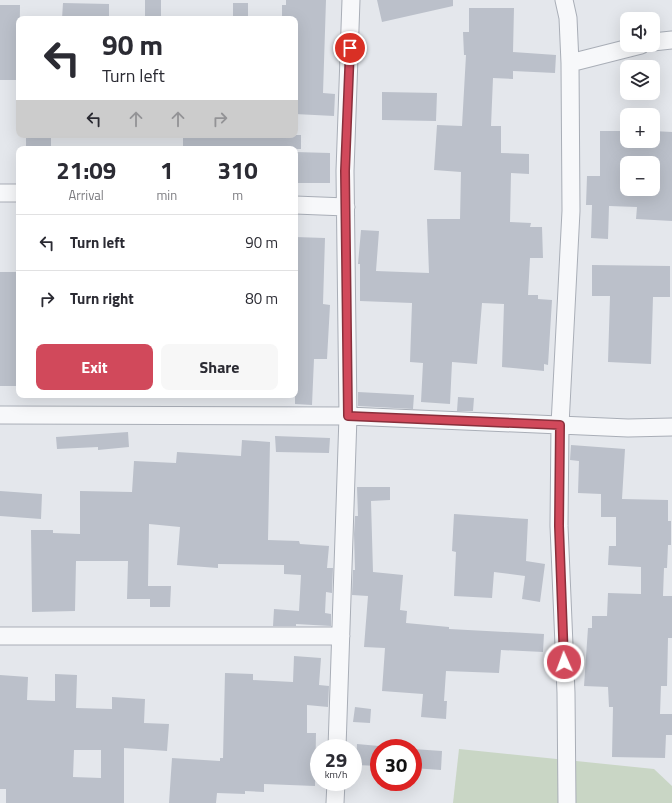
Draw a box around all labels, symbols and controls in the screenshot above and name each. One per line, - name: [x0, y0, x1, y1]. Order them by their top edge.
- map controls: [620, 12, 660, 196]
- button: sound: [620, 12, 660, 52]
- text: 90 m: [102, 23, 163, 66]
- pin: [333, 31, 367, 65]
- icon: left: [36, 32, 88, 84]
- icon: arrive: [339, 37, 361, 59]
- button: layers: [620, 60, 660, 100]
- text: Turn left: [102, 62, 165, 89]
- icon: left: [83, 108, 105, 130]
- icon: ahead: [125, 108, 147, 130]
- icon: ahead: [167, 108, 189, 130]
- icon: right: [209, 108, 231, 130]
- button: +: [620, 108, 660, 148]
- text: 21:09: [56, 152, 116, 188]
- text: 1: [160, 152, 174, 188]
- text: 310: [217, 152, 258, 188]
- button: −: [620, 156, 660, 196]
- text: Arrival: [69, 185, 104, 205]
- text: min: [156, 185, 177, 205]
- text: m: [232, 185, 243, 205]
- text: Turn left: [70, 231, 125, 254]
- text: 90 m: [245, 231, 278, 254]
- icon: left: [36, 232, 58, 254]
- text: Turn right: [70, 287, 134, 310]
- text: 80 m: [245, 287, 278, 310]
- icon: right: [36, 288, 58, 310]
- button: Exit: [36, 344, 153, 390]
- button: Share: [161, 344, 278, 390]
- position arrow: [543, 641, 585, 683]
- speed limit sign: 30: [370, 739, 422, 791]
- text: 29: [325, 744, 347, 775]
- text: km/h: [325, 767, 347, 782]

